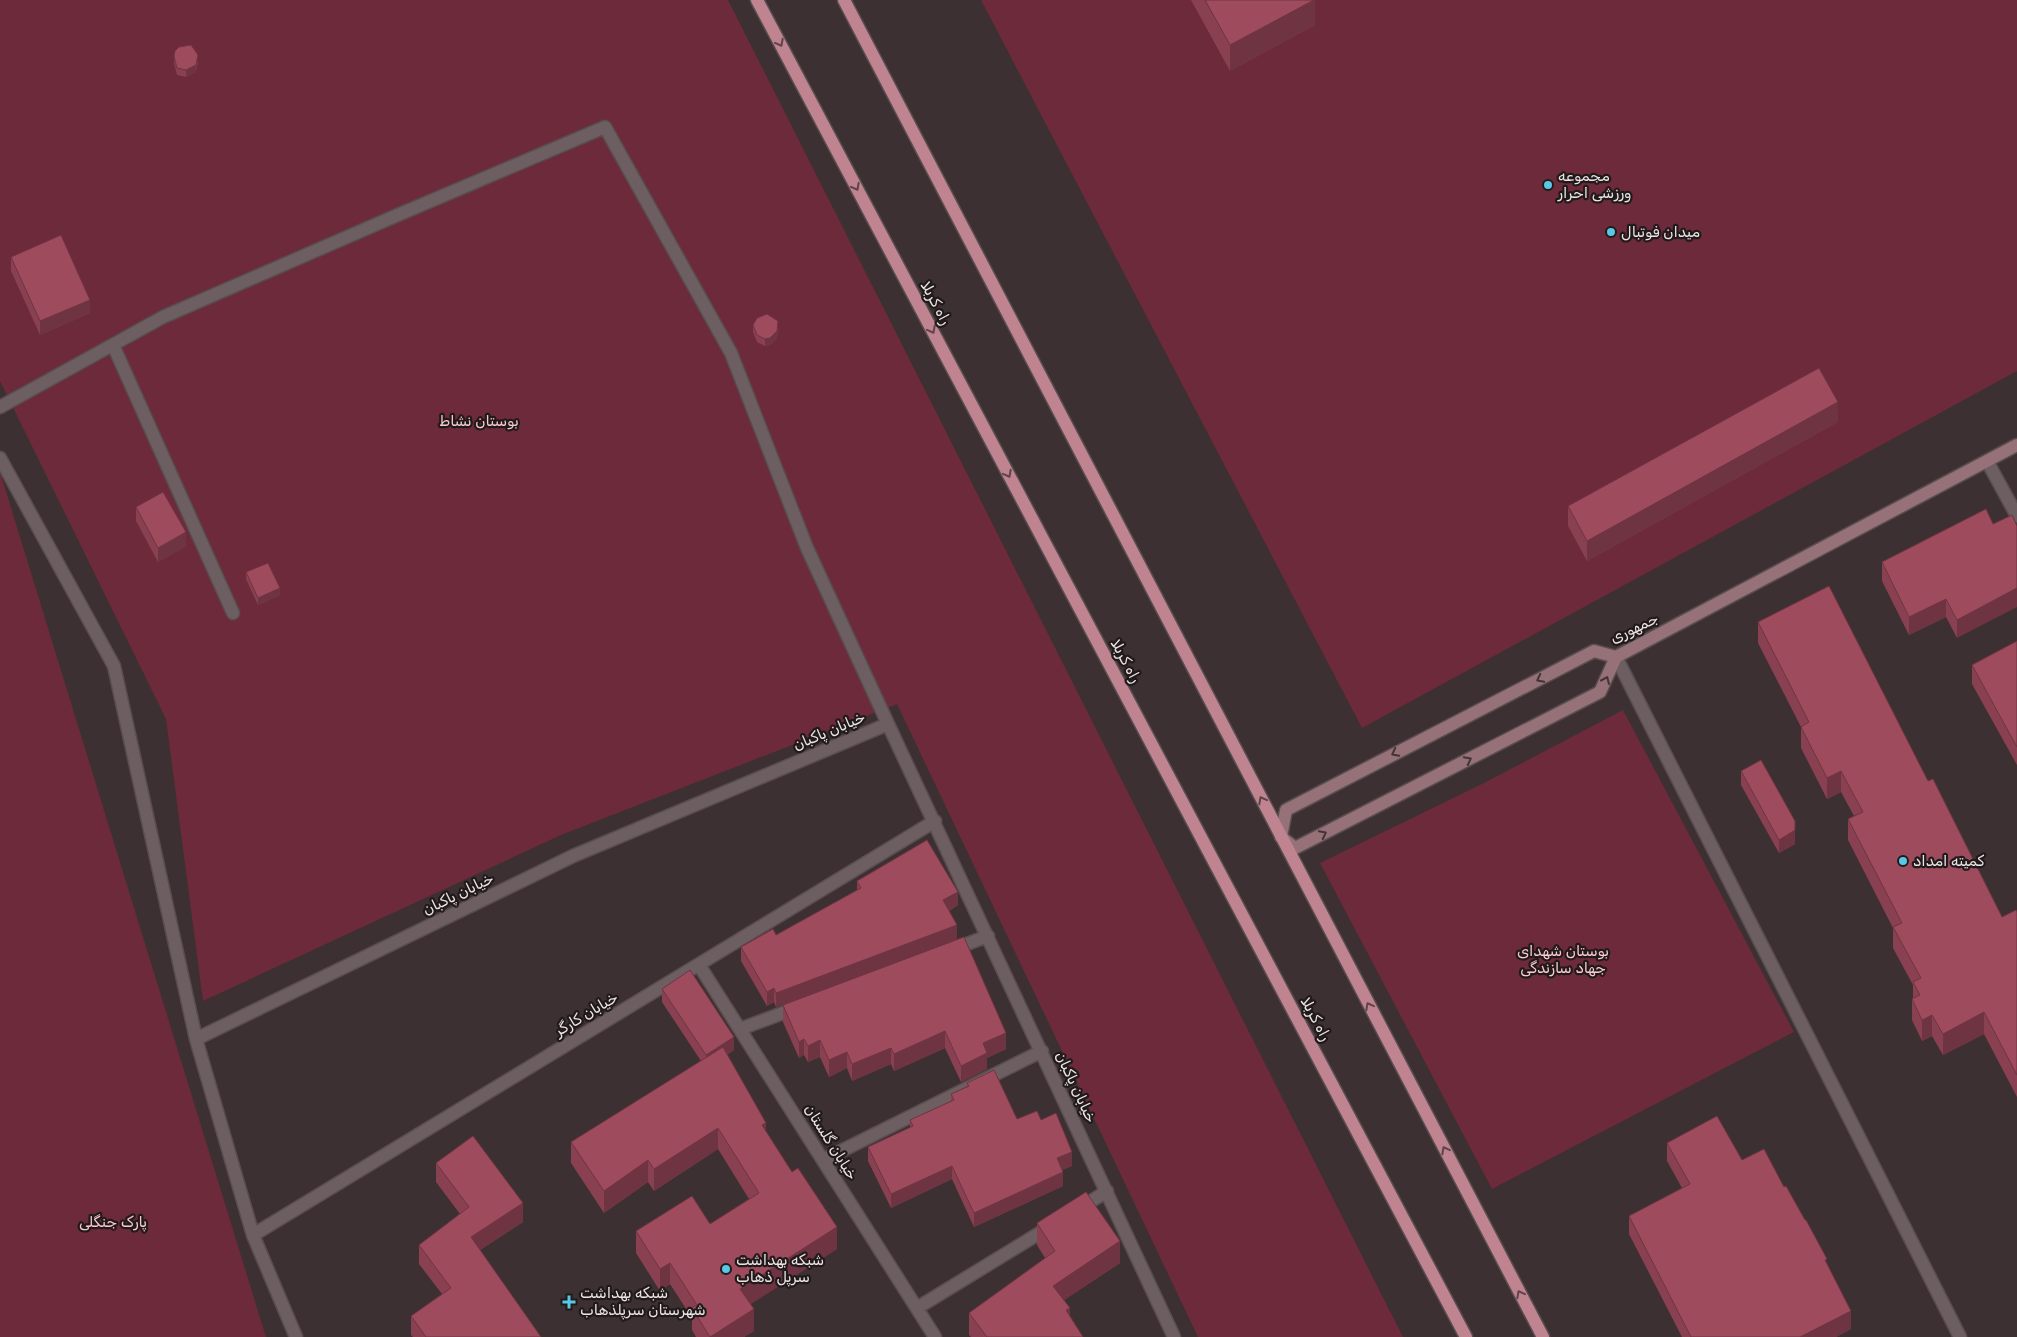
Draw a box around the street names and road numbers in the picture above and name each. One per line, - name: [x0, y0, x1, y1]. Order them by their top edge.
- street label: راه کربلا: [917, 278, 955, 328]
- street label: جمهوری: [1607, 609, 1661, 647]
- street label: راه کربلا: [1107, 636, 1145, 686]
- street label: خیابان پاکبان: [790, 708, 868, 755]
- street label: خیابان پاکبان: [420, 869, 497, 920]
- street label: خیابان کارگر: [550, 988, 621, 1040]
- street label: راه کربلا: [1297, 994, 1335, 1044]
- street label: خیابان پاکبان: [1051, 1048, 1100, 1126]
- street label: خیابان گلستان: [801, 1101, 861, 1183]

